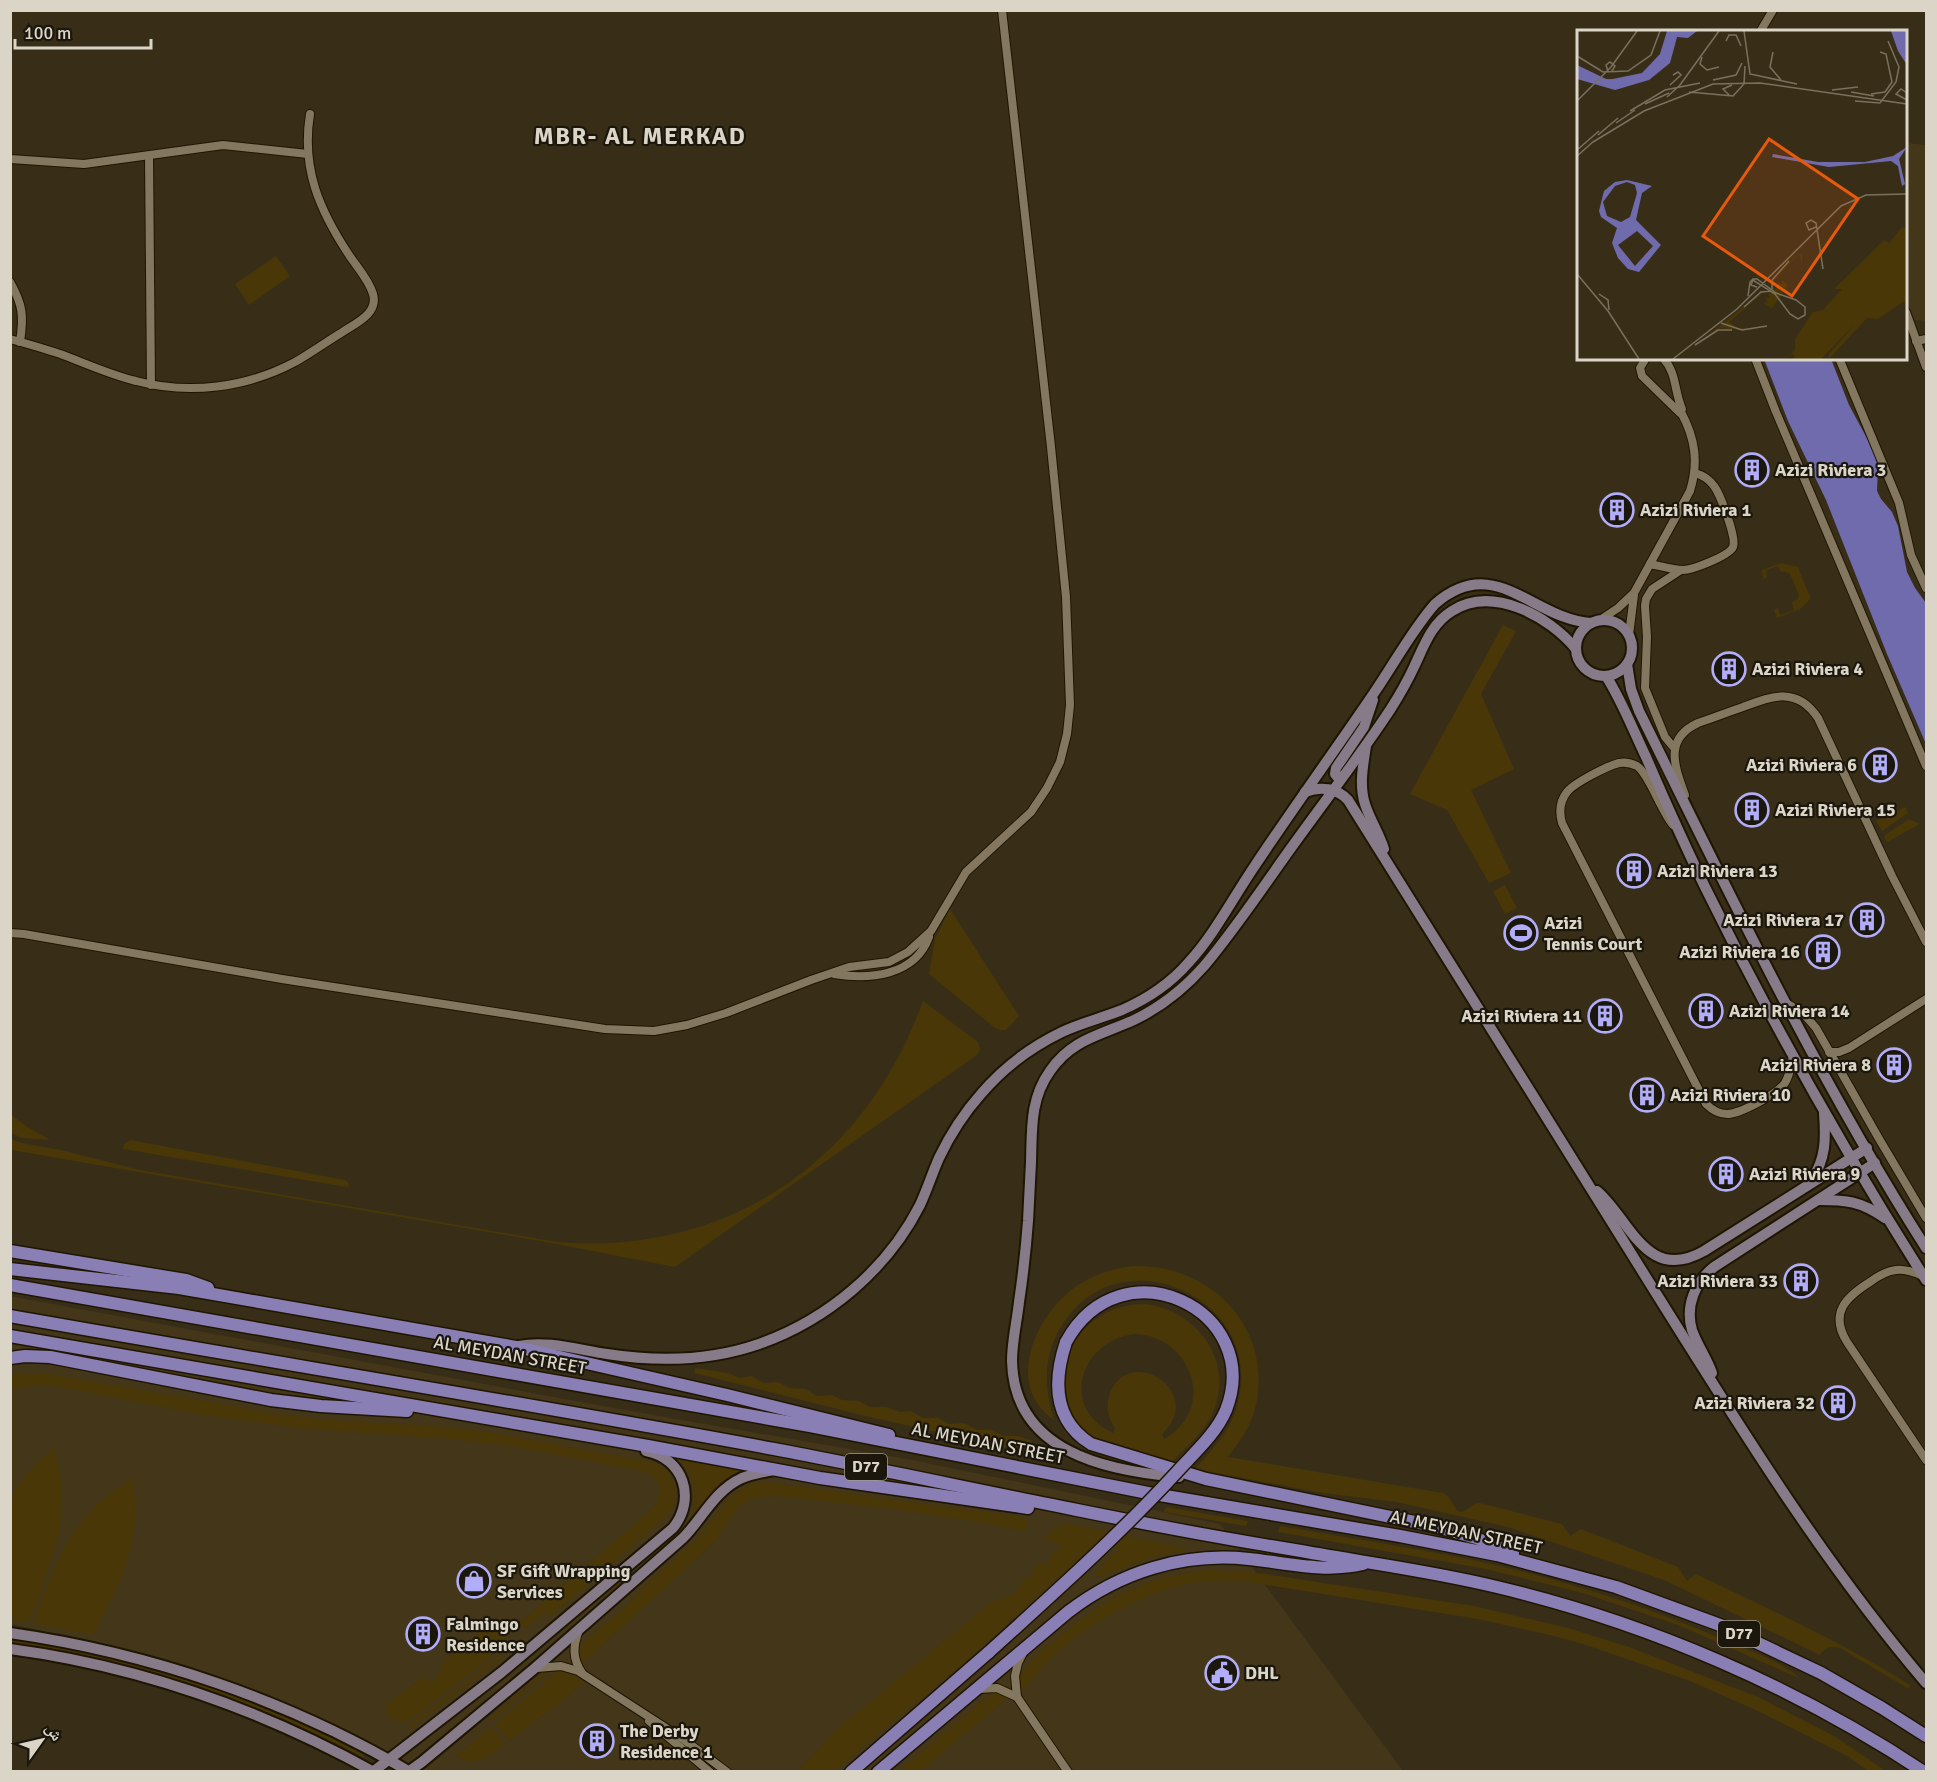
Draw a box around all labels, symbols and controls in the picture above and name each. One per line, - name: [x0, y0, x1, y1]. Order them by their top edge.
- scale bar: [15, 12, 152, 50]
- text: 100 m: [24, 22, 71, 44]
- inset map: [1577, 30, 1907, 360]
- district label: MBR- AL MERKAD: [534, 121, 746, 151]
- building icon: Azizi Riviera 3: [1734, 452, 1770, 488]
- place label: Azizi Riviera 3: [1775, 459, 1886, 481]
- building icon: Azizi Riviera 1: [1599, 492, 1635, 528]
- place label: Azizi Riviera 1: [1640, 499, 1751, 521]
- building icon: Azizi Riviera 4: [1711, 651, 1747, 687]
- place label: Azizi Riviera 4: [1752, 658, 1863, 680]
- building icon: Azizi Riviera 6: [1862, 747, 1898, 783]
- place label: Azizi Riviera 6: [1746, 754, 1857, 776]
- building icon: Azizi Riviera 15: [1734, 792, 1770, 828]
- place label: Azizi Riviera 15: [1775, 799, 1896, 821]
- building icon: Azizi Riviera 13: [1616, 853, 1652, 889]
- place label: Azizi Riviera 13: [1657, 860, 1778, 882]
- building icon: Azizi Riviera 17: [1849, 902, 1885, 938]
- place label: Azizi Riviera 17: [1723, 909, 1844, 931]
- place label: Azizi Tennis Court: [1544, 912, 1643, 955]
- sports icon: Azizi Tennis Court: [1503, 915, 1539, 951]
- building icon: Azizi Riviera 16: [1805, 934, 1841, 970]
- place label: Azizi Riviera 16: [1679, 941, 1800, 963]
- building icon: Azizi Riviera 14: [1688, 993, 1724, 1029]
- building icon: Azizi Riviera 11: [1587, 998, 1623, 1034]
- place label: Azizi Riviera 14: [1729, 1000, 1850, 1022]
- place label: Azizi Riviera 11: [1461, 1005, 1582, 1027]
- building icon: Azizi Riviera 8: [1876, 1047, 1912, 1083]
- place label: Azizi Riviera 8: [1760, 1054, 1871, 1076]
- building icon: Azizi Riviera 10: [1629, 1077, 1665, 1113]
- place label: Azizi Riviera 10: [1670, 1084, 1791, 1106]
- building icon: Azizi Riviera 9: [1708, 1156, 1744, 1192]
- place label: Azizi Riviera 9: [1749, 1163, 1860, 1185]
- building icon: Azizi Riviera 33: [1783, 1263, 1819, 1299]
- place label: Azizi Riviera 33: [1657, 1270, 1778, 1292]
- street label: AL MEYDAN STREET: [432, 1331, 588, 1379]
- building icon: Azizi Riviera 32: [1820, 1385, 1856, 1421]
- place label: Azizi Riviera 32: [1694, 1392, 1815, 1414]
- street label: AL MEYDAN STREET: [910, 1417, 1066, 1469]
- road number: D77: [845, 1454, 887, 1480]
- street label: AL MEYDAN STREET: [1388, 1505, 1544, 1559]
- place label: SF Gift Wrapping Services: [497, 1560, 631, 1603]
- shop icon: SF Gift Wrapping Services: [456, 1563, 492, 1599]
- place label: Falmingo Residence: [446, 1613, 525, 1656]
- building icon: Falmingo Residence: [405, 1616, 441, 1652]
- road number: D77: [1718, 1621, 1760, 1647]
- public building icon: DHL: [1204, 1655, 1240, 1691]
- place label: DHL: [1245, 1662, 1279, 1684]
- north arrow: [12, 1710, 72, 1770]
- text: ش: [41, 1720, 67, 1745]
- place label: The Derby Residence 1: [620, 1720, 713, 1763]
- building icon: The Derby Residence 1: [579, 1723, 615, 1759]

